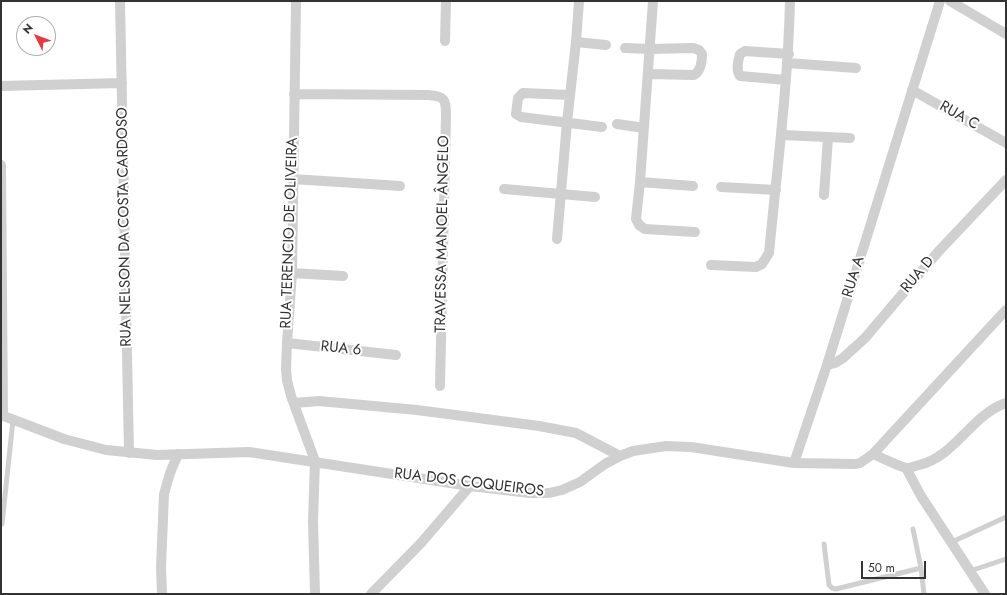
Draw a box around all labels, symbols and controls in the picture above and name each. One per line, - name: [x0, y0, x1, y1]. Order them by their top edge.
- north arrow: [16, 16, 56, 56]
- text: N: [19, 20, 37, 37]
- street label: RUA C: [936, 98, 982, 134]
- street label: RUA NELSON DA COSTA CARDOSO: [114, 107, 136, 347]
- street label: TRAVESSA MANOEL ÂNGELO: [432, 135, 454, 333]
- street label: RUA TERENCIO DE OLIVEIRA: [278, 137, 302, 329]
- street label: RUA D: [897, 253, 939, 297]
- street label: RUA A: [839, 254, 869, 300]
- street label: RUA 6: [320, 338, 362, 360]
- street label: RUA DOS COQUEIROS: [393, 465, 545, 501]
- scale bar: [863, 553, 928, 579]
- text: 50 m: [868, 559, 895, 577]

